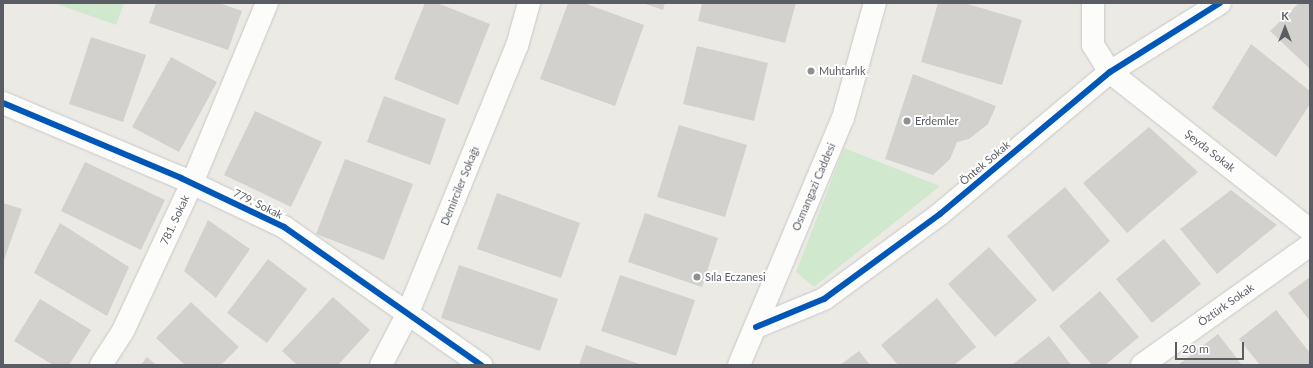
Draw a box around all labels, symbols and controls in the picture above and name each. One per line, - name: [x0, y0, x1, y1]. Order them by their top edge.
- north arrow: [1265, 8, 1305, 48]
- text: K: [1281, 9, 1289, 22]
- place label: Muhtarlık: [819, 64, 866, 78]
- marker: Muhtarlık: [806, 66, 816, 76]
- place label: Erdemler: [915, 114, 958, 128]
- marker: Erdemler: [902, 116, 912, 126]
- street label: Şeyda Sokak: [1182, 127, 1238, 175]
- street label: Öntek Sokak: [957, 138, 1013, 188]
- street label: Osmangazi Caddesi: [790, 141, 838, 233]
- street label: Demirciler Sokağı: [438, 144, 482, 228]
- street label: 779. Sokak: [231, 186, 285, 222]
- street label: 781. Sokak: [158, 193, 192, 247]
- place label: Sıla Eczanesi: [705, 270, 766, 284]
- marker: Sıla Eczanesi: [692, 272, 702, 282]
- street label: Öztürk Sokak: [1196, 281, 1256, 329]
- scale bar: [1177, 334, 1246, 360]
- text: 20 m: [1182, 341, 1209, 356]

